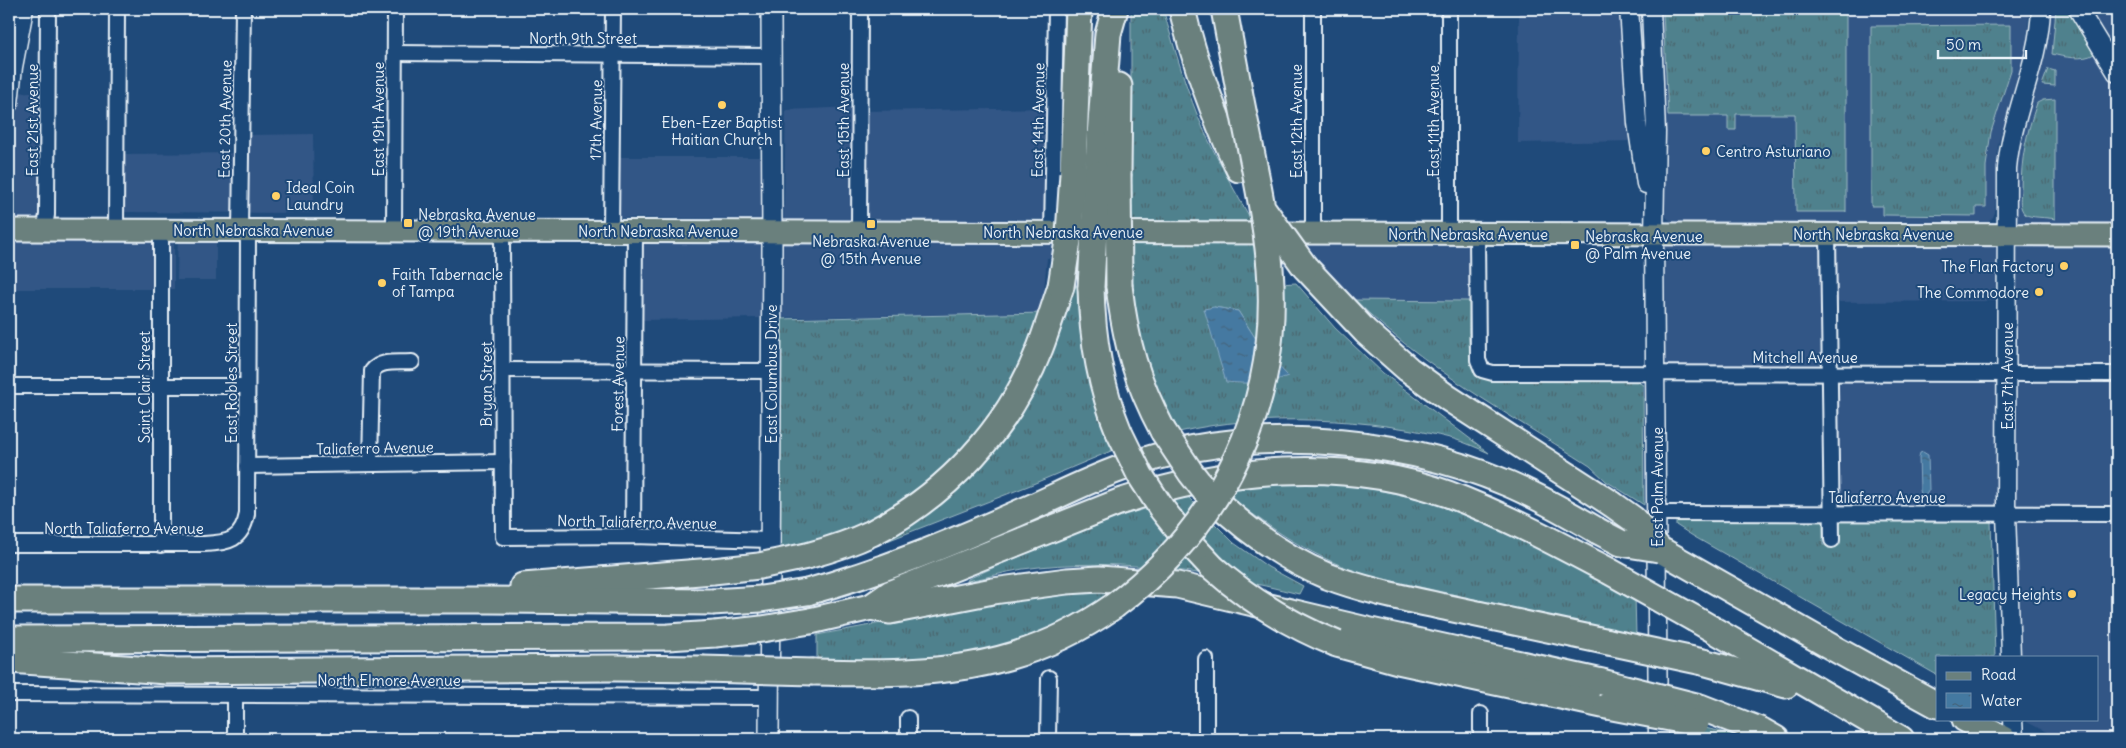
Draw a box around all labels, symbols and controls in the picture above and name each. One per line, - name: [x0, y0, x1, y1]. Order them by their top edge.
- scale bar: [1938, 28, 2026, 60]
- street label: North 9th Street: [529, 29, 637, 48]
- text: 50 m: [1946, 35, 1981, 54]
- street label: East 20th Avenue: [214, 60, 236, 178]
- street label: East 19th Avenue: [369, 62, 388, 176]
- street label: East 14th Avenue: [1027, 62, 1049, 178]
- street label: East 15th Avenue: [834, 63, 853, 177]
- street label: East 21st Avenue: [23, 64, 42, 176]
- street label: East 12th Avenue: [1287, 64, 1306, 178]
- street label: East 11th Avenue: [1424, 65, 1443, 177]
- street label: 17th Avenue: [586, 79, 606, 161]
- marker: Eben-Ezer Baptist Haitian Church: [716, 99, 728, 111]
- place label: Eben-Ezer Baptist Haitian Church: [662, 113, 782, 149]
- place label: Centro Asturiano: [1716, 142, 1831, 161]
- marker: Centro Asturiano: [1700, 145, 1712, 157]
- place label: Ideal Coin Laundry: [286, 178, 355, 214]
- marker: Ideal Coin Laundry: [270, 190, 282, 202]
- place label: Nebraska Avenue @ 19th Avenue: [418, 205, 536, 241]
- marker: Nebraska Avenue @ 19th Avenue: [402, 217, 414, 229]
- marker: Nebraska Avenue @ 15th Avenue: [865, 218, 877, 230]
- street label: North Nebraska Avenue: [173, 221, 333, 240]
- street label: North Nebraska Avenue: [578, 222, 738, 241]
- street label: North Nebraska Avenue: [983, 223, 1143, 242]
- street label: North Nebraska Avenue: [1388, 225, 1548, 244]
- street label: North Nebraska Avenue: [1793, 225, 1953, 244]
- place label: Nebraska Avenue @ Palm Avenue: [1585, 227, 1703, 263]
- place label: Nebraska Avenue @ 15th Avenue: [812, 232, 930, 268]
- marker: Nebraska Avenue @ Palm Avenue: [1569, 239, 1581, 251]
- place label: The Flan Factory: [1941, 257, 2054, 276]
- marker: The Flan Factory: [2058, 260, 2070, 272]
- place label: Faith Tabernacle of Tampa: [392, 265, 503, 301]
- marker: Faith Tabernacle of Tampa: [376, 277, 388, 289]
- place label: The Commodore: [1917, 283, 2029, 302]
- marker: The Commodore: [2033, 286, 2045, 298]
- street label: East Columbus Drive: [762, 305, 781, 443]
- street label: East 7th Avenue: [1998, 322, 2017, 430]
- street label: East Robles Street: [222, 323, 241, 443]
- street label: Saint Clair Street: [135, 331, 154, 443]
- street label: Forest Avenue: [608, 336, 628, 432]
- street label: Bryan Street: [477, 341, 496, 427]
- street label: Mitchell Avenue: [1752, 348, 1858, 367]
- street label: East Palm Avenue: [1648, 427, 1667, 547]
- street label: Taliaferro Avenue: [316, 437, 434, 459]
- street label: Taliaferro Avenue: [1828, 488, 1946, 507]
- street label: North Taliaferro Avenue: [557, 511, 717, 533]
- street label: North Taliaferro Avenue: [44, 519, 204, 538]
- place label: Legacy Heights: [1959, 585, 2062, 604]
- marker: Legacy Heights: [2066, 588, 2078, 600]
- legend: [1936, 656, 2098, 720]
- text: Road: [1981, 665, 2016, 684]
- street label: North Elmore Avenue: [317, 671, 461, 690]
- text: Water: [1981, 691, 2022, 710]

